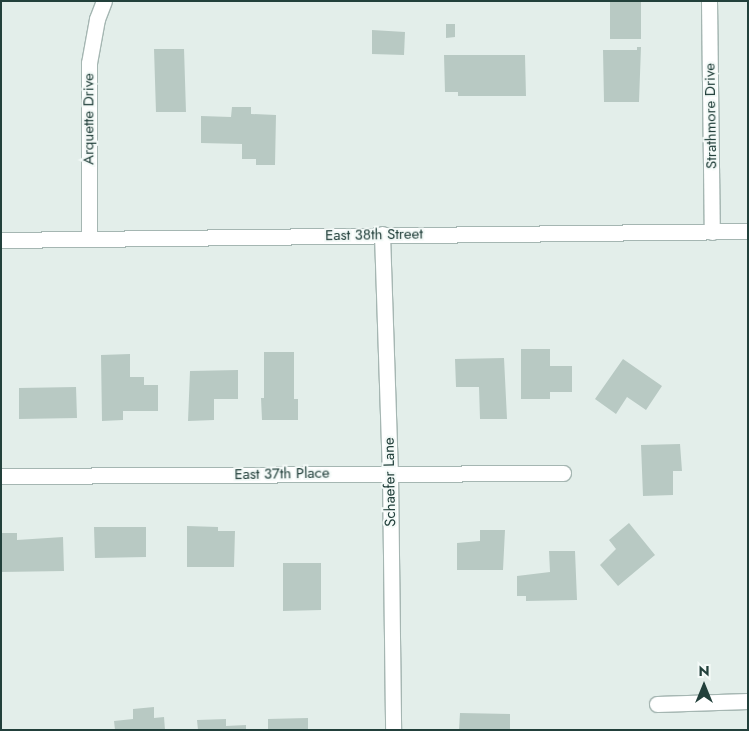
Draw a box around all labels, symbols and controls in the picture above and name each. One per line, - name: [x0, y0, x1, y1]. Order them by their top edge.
- street label: Strathmore Drive: [701, 63, 721, 169]
- street label: Arquette Drive: [80, 73, 98, 165]
- street label: East 38th Street: [325, 225, 423, 245]
- street label: Schaefer Lane: [380, 437, 400, 527]
- street label: East 37th Place: [234, 464, 330, 484]
- north arrow: [679, 661, 729, 711]
- text: N: [698, 661, 710, 681]

